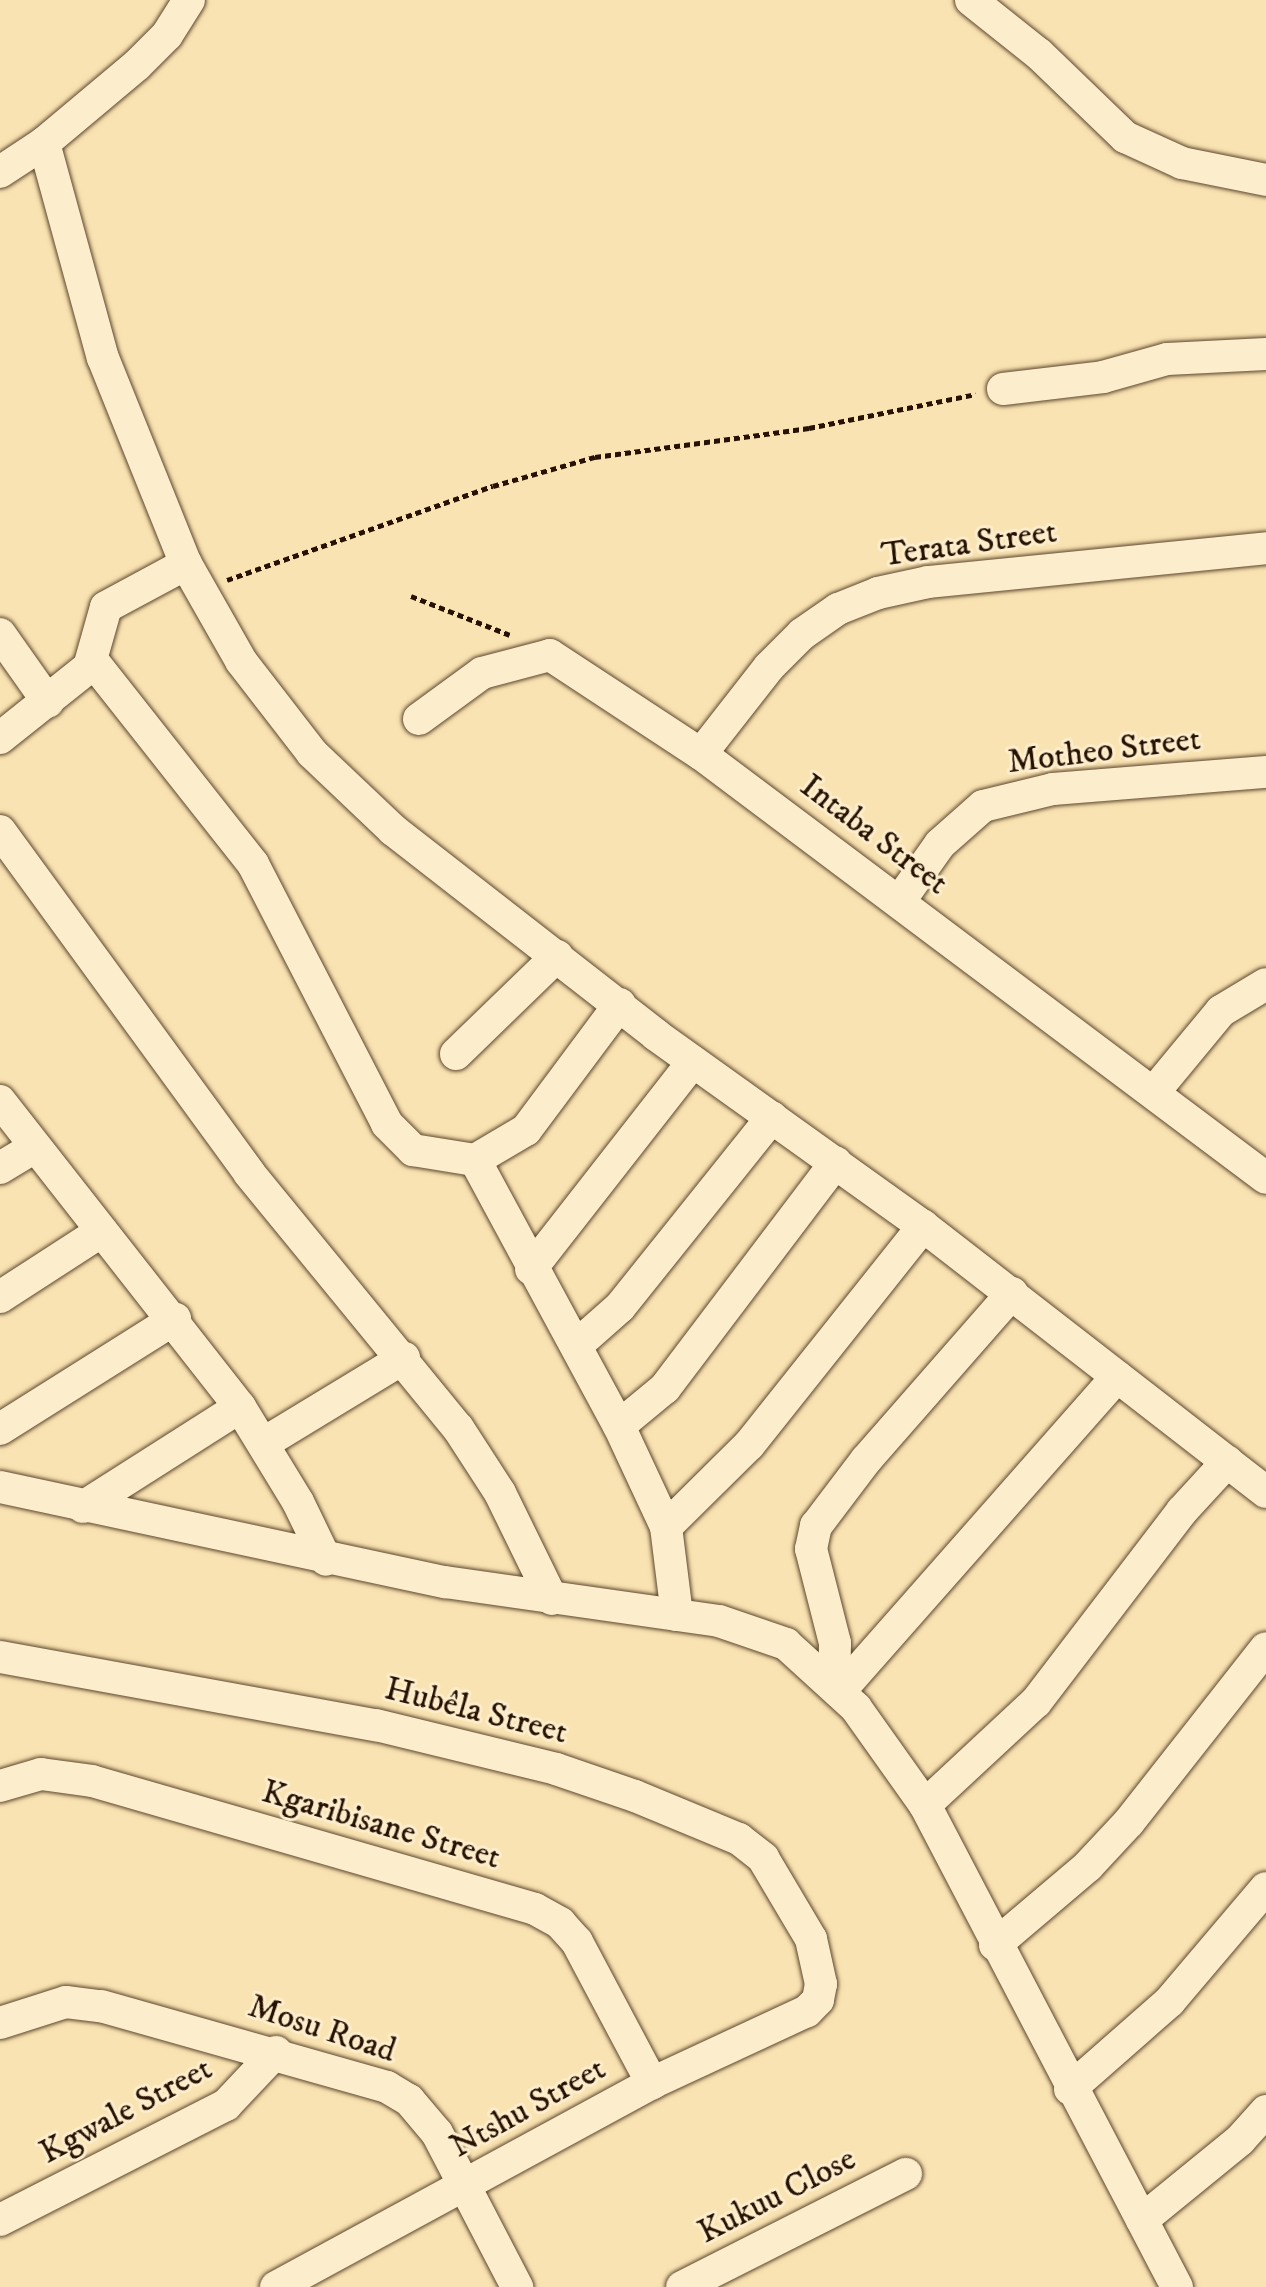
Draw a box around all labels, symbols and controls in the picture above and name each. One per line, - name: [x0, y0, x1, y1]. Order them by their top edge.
- street label: Terata Street: [879, 512, 1059, 576]
- street label: Motheo Street: [1005, 719, 1203, 783]
- street label: Intaba Street: [792, 766, 956, 904]
- street label: Hubêla Street: [380, 1669, 572, 1753]
- street label: Kgaribisane Street: [257, 1771, 505, 1879]
- street label: Mosu Road: [243, 1986, 401, 2072]
- street label: Kgwale Street: [33, 2049, 219, 2173]
- street label: Ntshu Street: [443, 2049, 613, 2167]
- street label: Kukuu Close: [691, 2139, 863, 2253]

